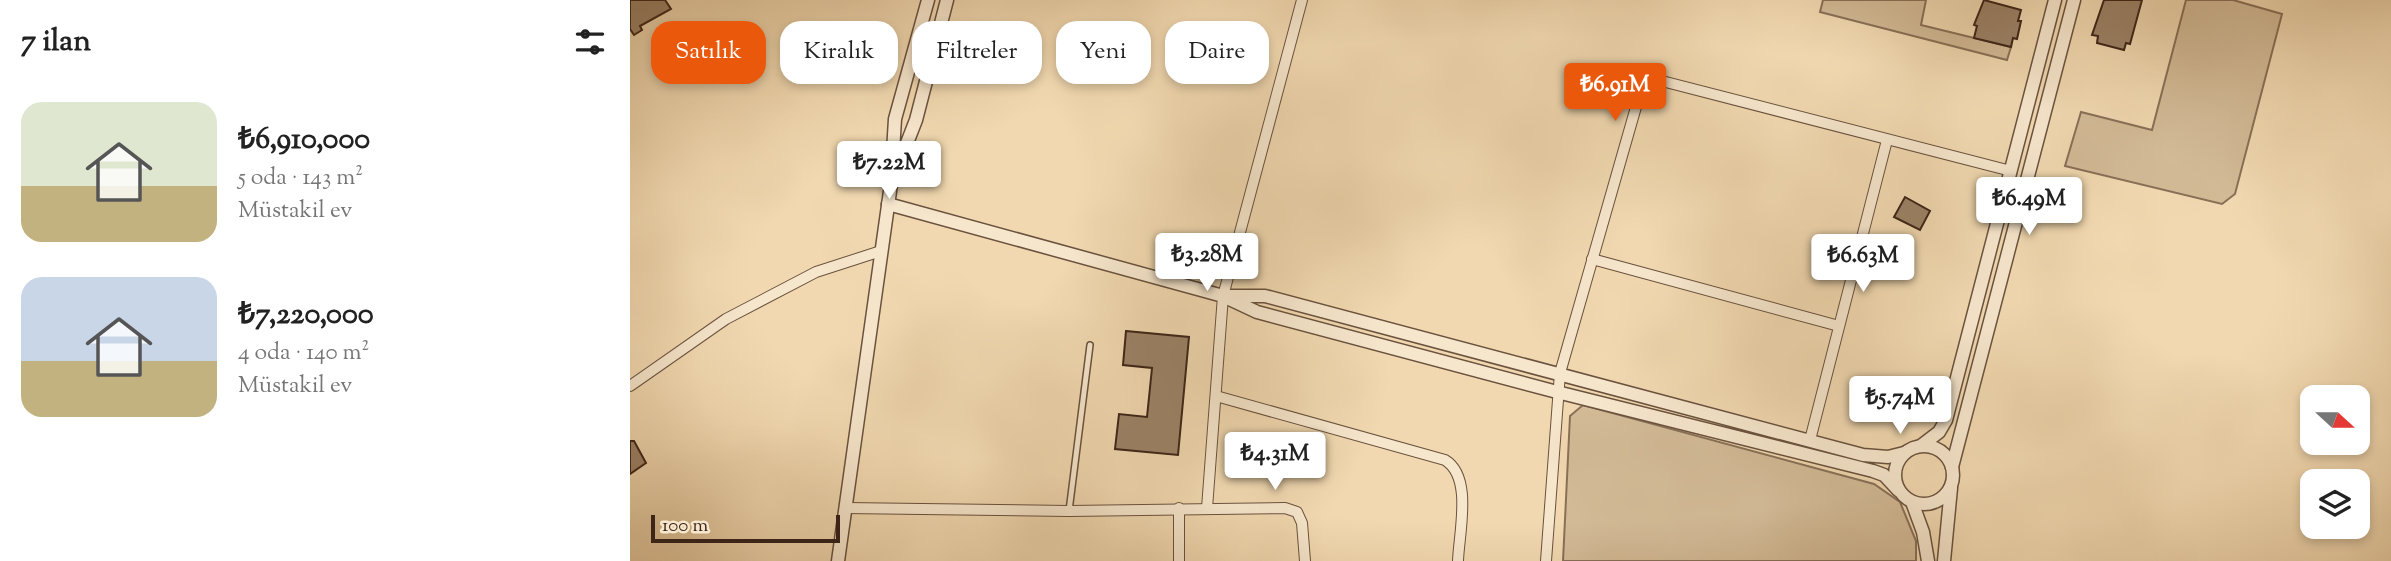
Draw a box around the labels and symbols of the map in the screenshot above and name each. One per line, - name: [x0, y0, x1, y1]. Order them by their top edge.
- pin: ₺6.91M: [1558, 64, 1672, 123]
- pin: ₺7.22M: [832, 142, 946, 201]
- pin: ₺6.49M: [1972, 177, 2086, 237]
- pin: ₺3.28M: [1150, 233, 1264, 293]
- pin: ₺6.63M: [1806, 234, 1920, 294]
- pin: ₺5.74M: [1843, 376, 1957, 436]
- north arrow: [2300, 385, 2370, 455]
- pin: ₺4.31M: [1218, 433, 1332, 492]
- scale bar: [651, 512, 840, 544]

